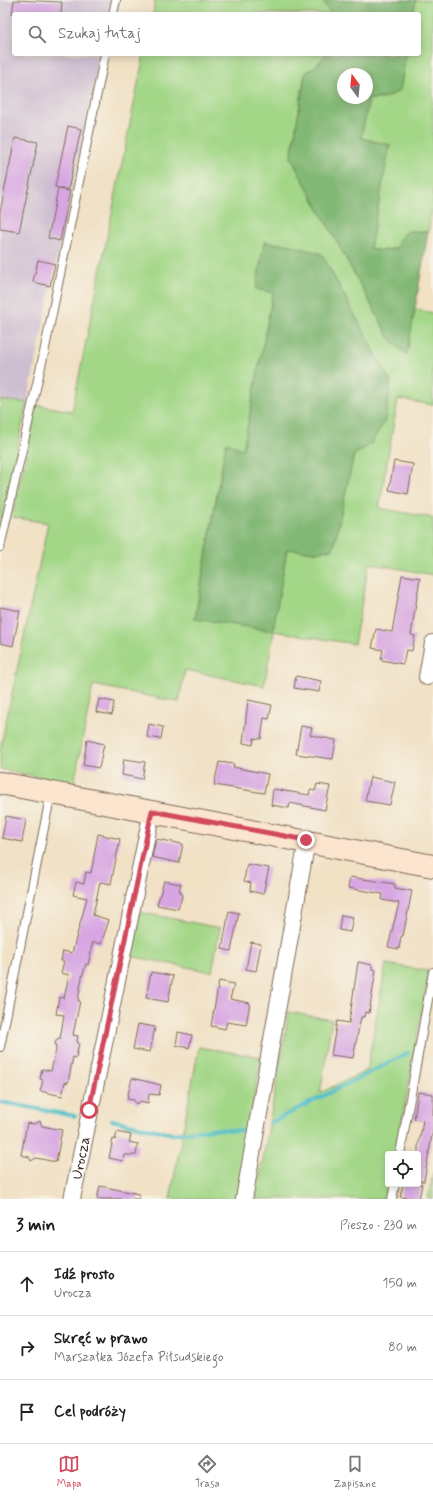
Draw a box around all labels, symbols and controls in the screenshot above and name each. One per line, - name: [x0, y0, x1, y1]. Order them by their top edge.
- search box: [12, 12, 421, 56]
- icon: search: [26, 23, 48, 45]
- text: Szukaj tutaj: [58, 24, 141, 44]
- north arrow: [337, 68, 373, 104]
- route end: [297, 831, 315, 849]
- route start: [80, 1101, 98, 1119]
- street label: Urocza: [67, 1134, 96, 1181]
- map controls: [385, 1151, 421, 1187]
- button: locate: [385, 1151, 421, 1187]
- text: 3 min: [16, 1214, 55, 1236]
- text: Pieszo · 230 m: [340, 1217, 417, 1234]
- text: Idź prosto: [54, 1265, 115, 1285]
- icon: ahead: [16, 1273, 38, 1295]
- text: 150 m: [383, 1275, 417, 1292]
- text: Urocza: [54, 1285, 92, 1302]
- text: Skręć w prawo: [54, 1329, 148, 1349]
- icon: right: [16, 1337, 38, 1359]
- text: 80 m: [388, 1339, 417, 1356]
- text: Marszałka Józefa Piłsudskiego: [54, 1349, 223, 1366]
- icon: arrive: [16, 1401, 38, 1423]
- text: Cel podróży: [54, 1402, 126, 1422]
- tab: Mapa: [57, 1453, 82, 1491]
- tab: Trasa: [195, 1453, 220, 1491]
- tab: Zapisane: [333, 1453, 376, 1491]

